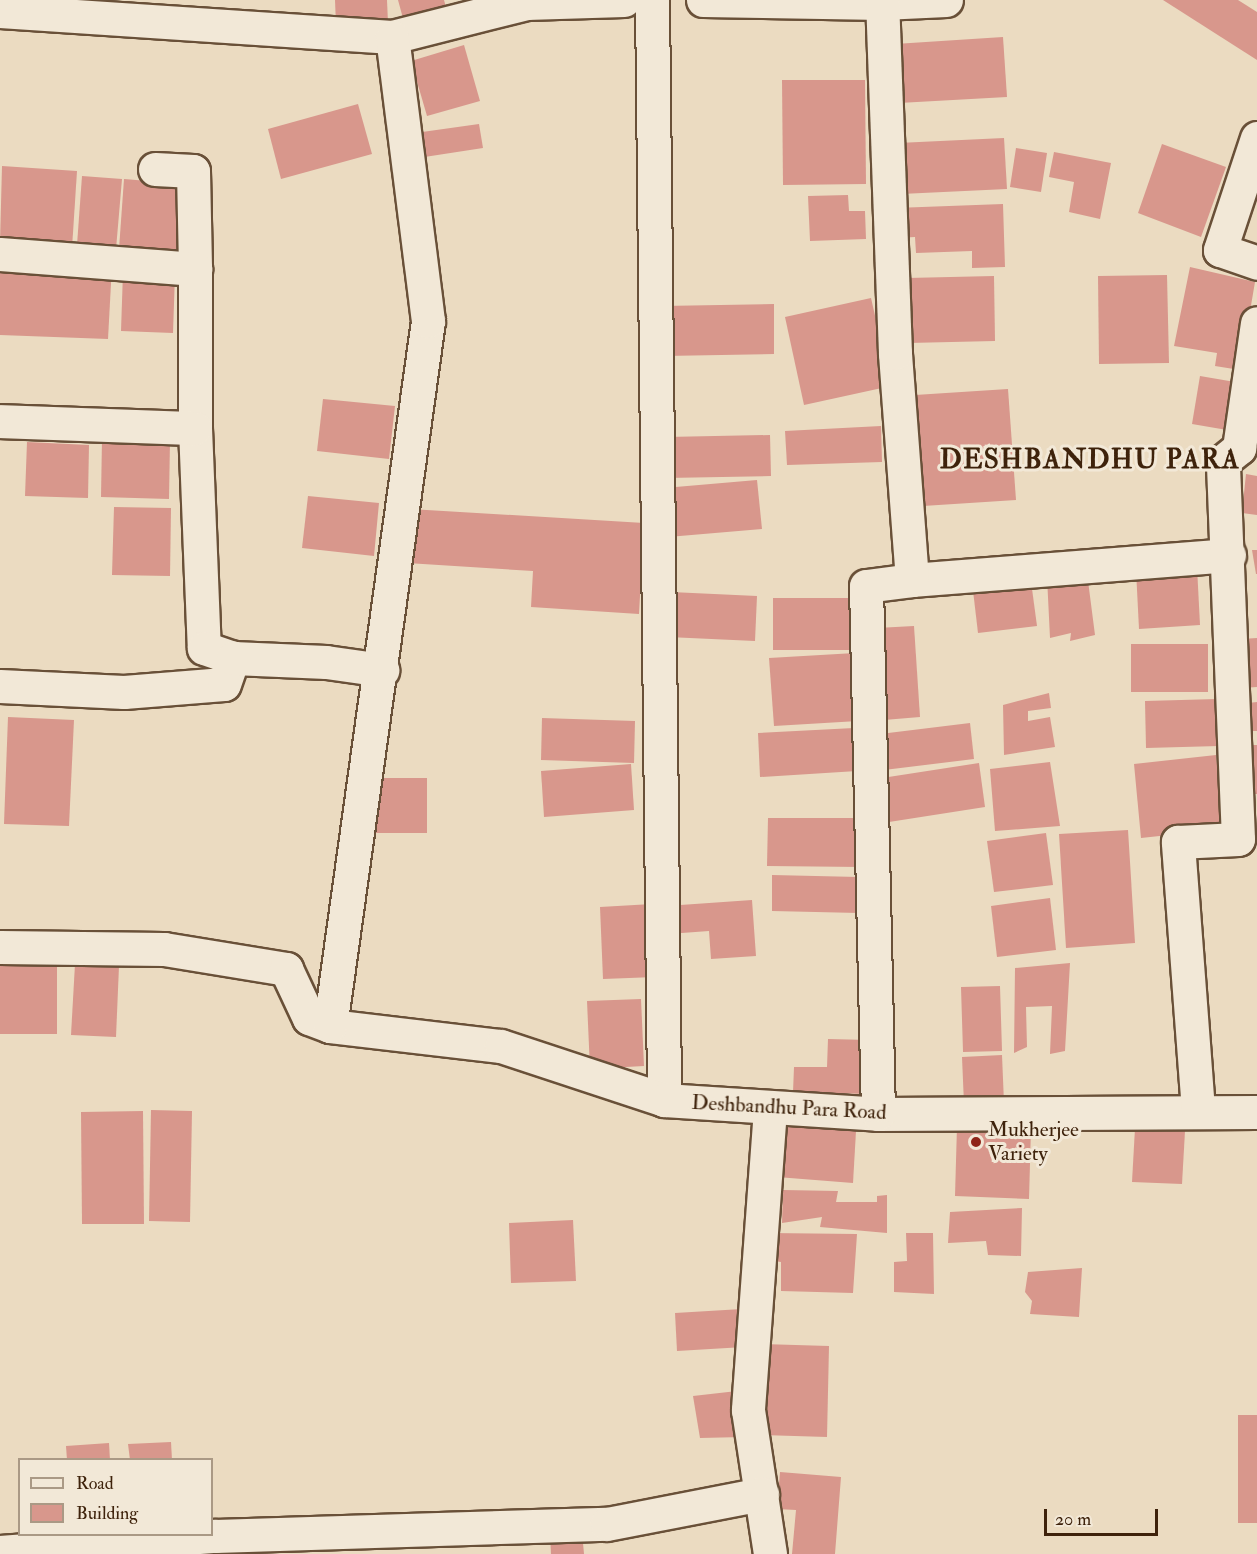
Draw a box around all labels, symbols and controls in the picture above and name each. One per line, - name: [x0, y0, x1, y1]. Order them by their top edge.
- district label: DESHBANDHU PARA: [940, 444, 1240, 476]
- street label: Deshbandhu Para Road: [691, 1090, 887, 1126]
- place label: Mukherjee Variety: [988, 1117, 1079, 1167]
- marker: Mukherjee Variety: [969, 1135, 983, 1149]
- legend: [18, 1458, 213, 1536]
- text: Road: [76, 1472, 114, 1495]
- scale bar: [1047, 1497, 1161, 1535]
- text: Building: [76, 1502, 138, 1525]
- text: 20 m: [1055, 1508, 1091, 1531]

